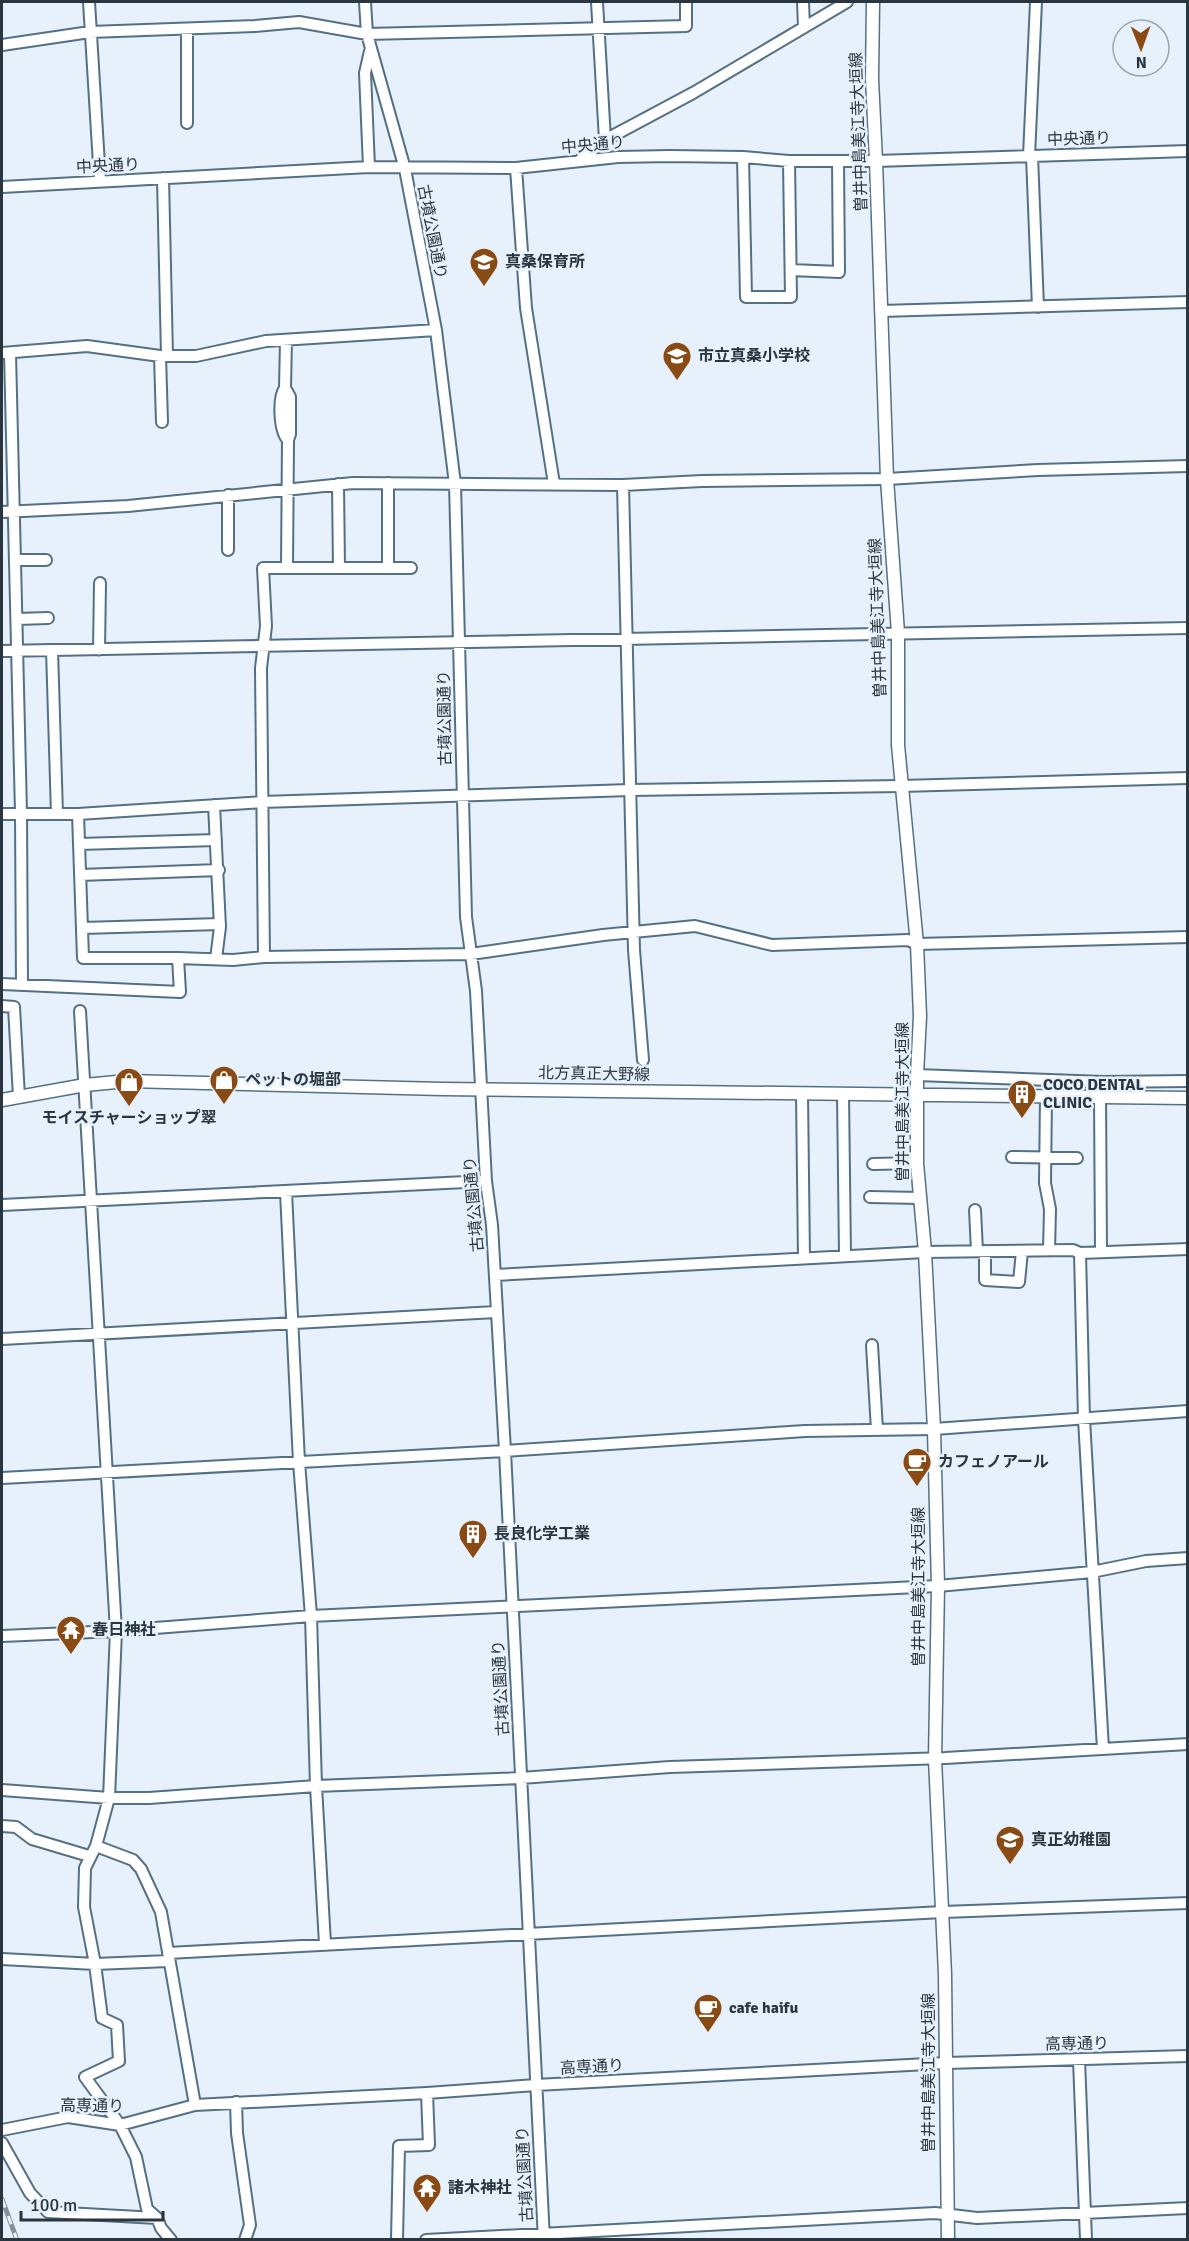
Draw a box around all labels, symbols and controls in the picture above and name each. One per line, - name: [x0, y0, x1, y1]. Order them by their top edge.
- north arrow: [1111, 18, 1171, 78]
- street label: 曽井中島美江寺大垣線: [846, 52, 872, 212]
- text: N: [1136, 52, 1147, 72]
- street label: 中央通り: [1047, 128, 1111, 150]
- street label: 中央通り: [560, 132, 626, 158]
- street label: 中央通り: [76, 154, 140, 178]
- street label: 古墳公園通り: [413, 183, 451, 281]
- school or university icon: 真桑保育所: [468, 246, 500, 288]
- place label: 真桑保育所: [505, 252, 585, 272]
- school or university icon: 市立真桑小学校: [661, 340, 693, 382]
- place label: 市立真桑小学校: [698, 346, 810, 366]
- street label: 曽井中島美江寺大垣線: [865, 538, 891, 698]
- street label: 古墳公園通り: [434, 670, 456, 766]
- street label: 曽井中島美江寺大垣線: [893, 1022, 913, 1182]
- street label: 北方真正大野線: [538, 1063, 650, 1085]
- shop icon: ペットの堀部: [208, 1064, 240, 1106]
- shop icon: モイスチャーショップ翠: [113, 1066, 145, 1108]
- place label: ペットの堀部: [245, 1070, 341, 1090]
- place label: COCO DENTAL CLINIC: [1043, 1075, 1145, 1113]
- building icon: COCO DENTAL CLINIC: [1006, 1078, 1038, 1120]
- place label: モイスチャーショップ翠: [41, 1108, 217, 1128]
- street label: 古墳公園通り: [460, 1155, 488, 1253]
- cafe icon: カフェノアール: [901, 1446, 933, 1488]
- place label: カフェノアール: [938, 1452, 1049, 1472]
- street label: 曽井中島美江寺大垣線: [909, 1507, 929, 1667]
- building icon: 長良化学工業: [457, 1518, 489, 1560]
- place label: 長良化学工業: [494, 1524, 590, 1544]
- temple icon: 春日神社: [55, 1614, 87, 1656]
- place label: 春日神社: [92, 1620, 156, 1640]
- street label: 古墳公園通り: [489, 1640, 513, 1736]
- school or university icon: 真正幼稚園: [994, 1824, 1026, 1866]
- place label: 真正幼稚園: [1031, 1830, 1111, 1850]
- cafe icon: cafe haifu: [692, 1992, 724, 2034]
- street label: 曽井中島美江寺大垣線: [919, 1993, 939, 2153]
- place label: cafe haifu: [729, 1998, 798, 2018]
- street label: 高専通り: [1045, 2033, 1109, 2055]
- street label: 高専通り: [560, 2055, 624, 2079]
- street label: 高専通り: [60, 2095, 124, 2117]
- street label: 古墳公園通り: [513, 2126, 537, 2222]
- temple icon: 諸木神社: [411, 2172, 443, 2214]
- place label: 諸木神社: [448, 2178, 512, 2198]
- scale bar: [21, 2184, 164, 2222]
- text: 100 m: [30, 2194, 77, 2216]

